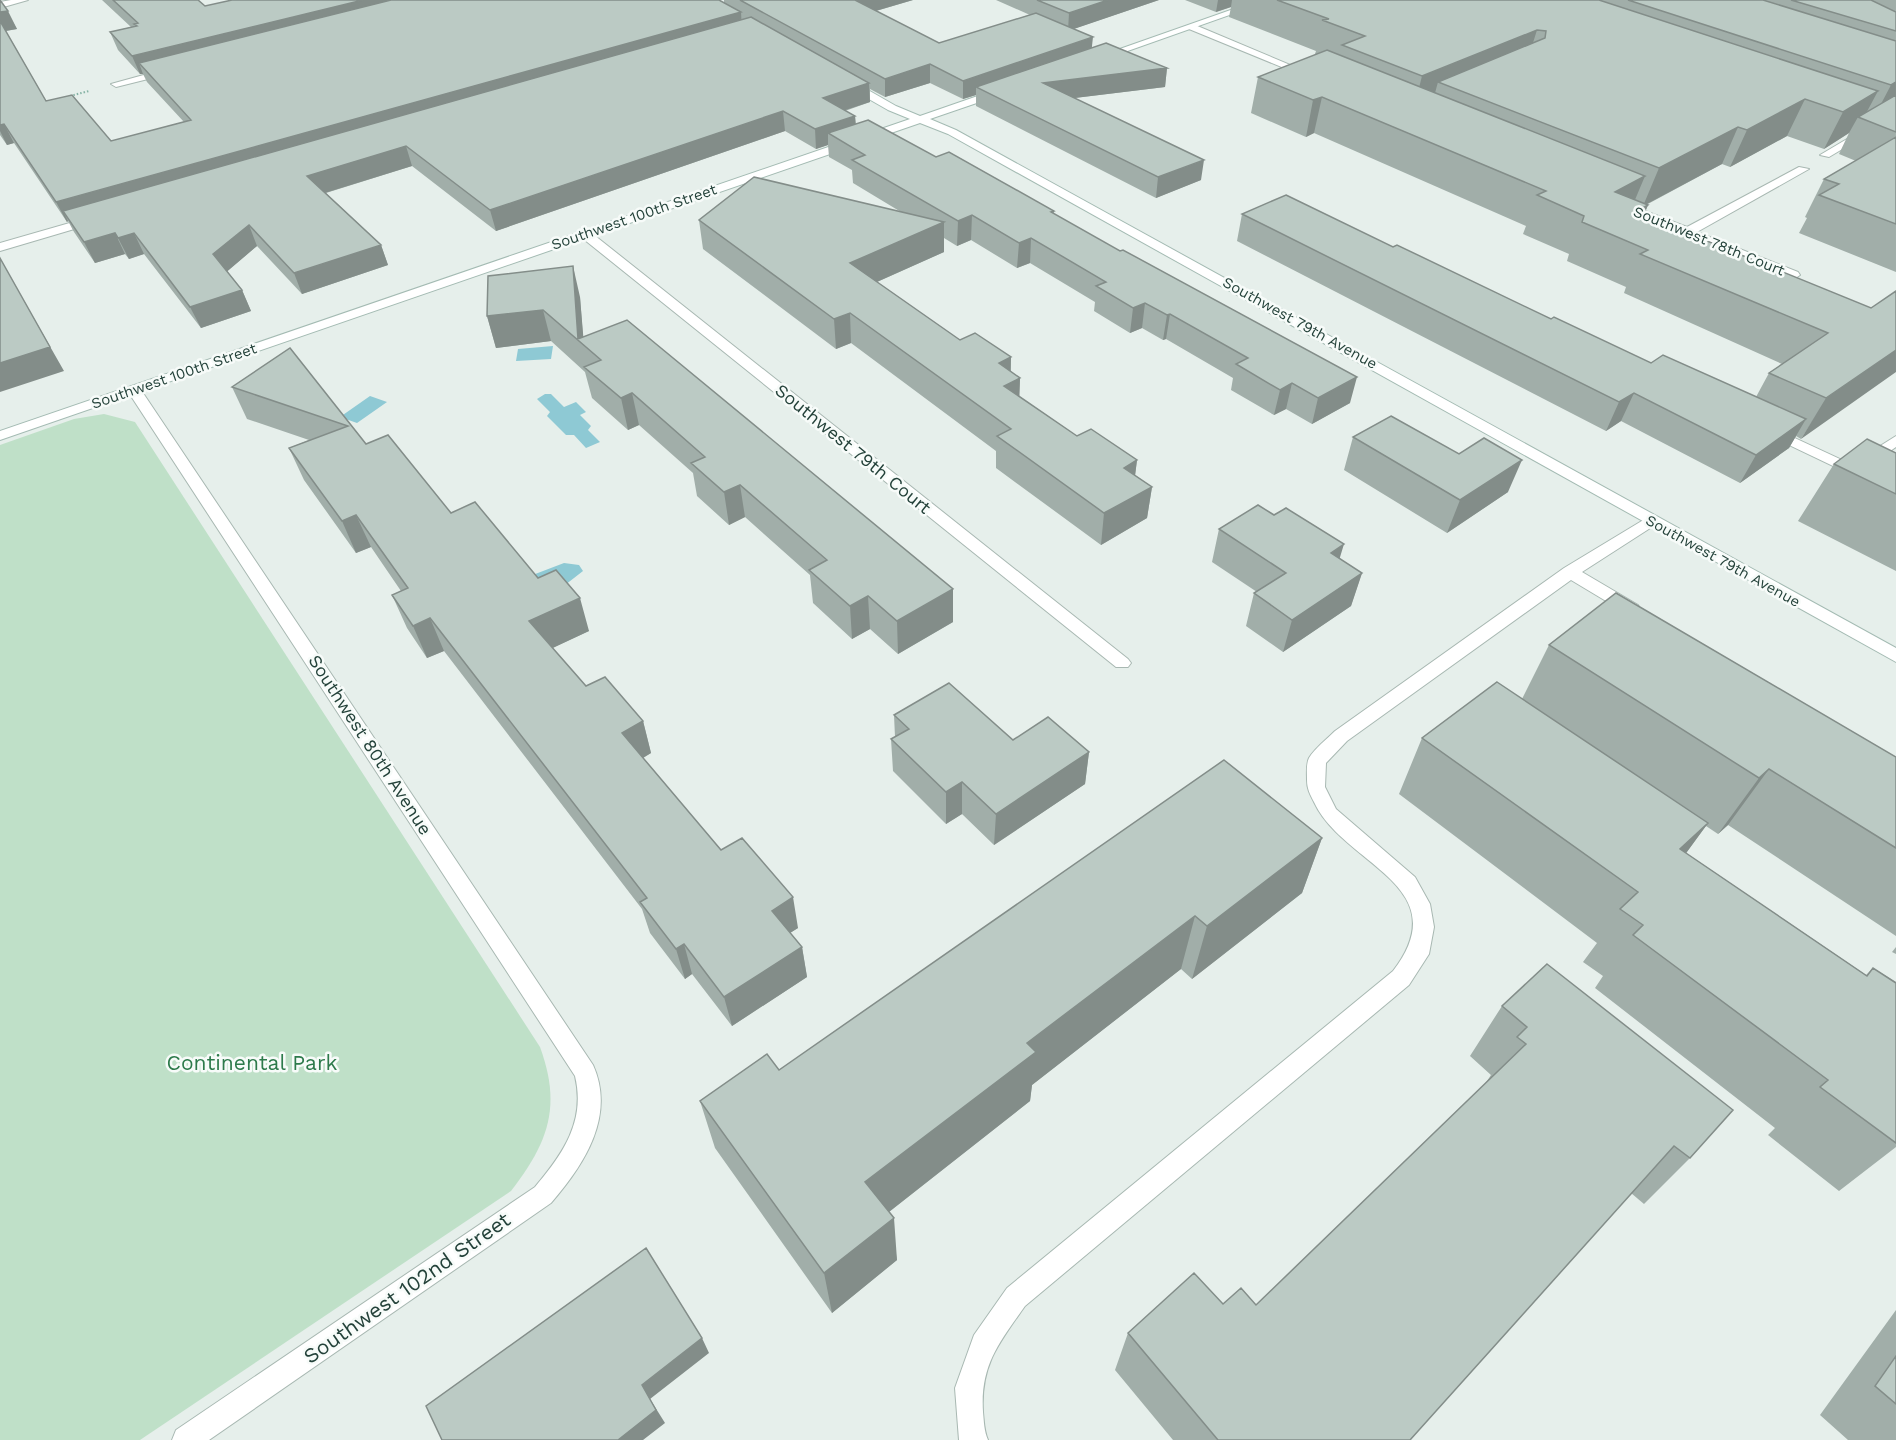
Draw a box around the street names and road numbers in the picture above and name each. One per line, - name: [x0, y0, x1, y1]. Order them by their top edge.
- street label: Southwest 100th Street: [549, 180, 720, 254]
- street label: Southwest 78th Court: [1631, 202, 1788, 280]
- street label: Southwest 79th Avenue: [1220, 273, 1380, 373]
- street label: Southwest 100th Street: [89, 339, 260, 413]
- street label: Southwest 79th Court: [771, 379, 936, 518]
- street label: Southwest 79th Avenue: [1643, 511, 1803, 611]
- street label: Southwest 80th Avenue: [304, 651, 437, 839]
- street label: Southwest 102nd Street: [299, 1207, 515, 1369]

